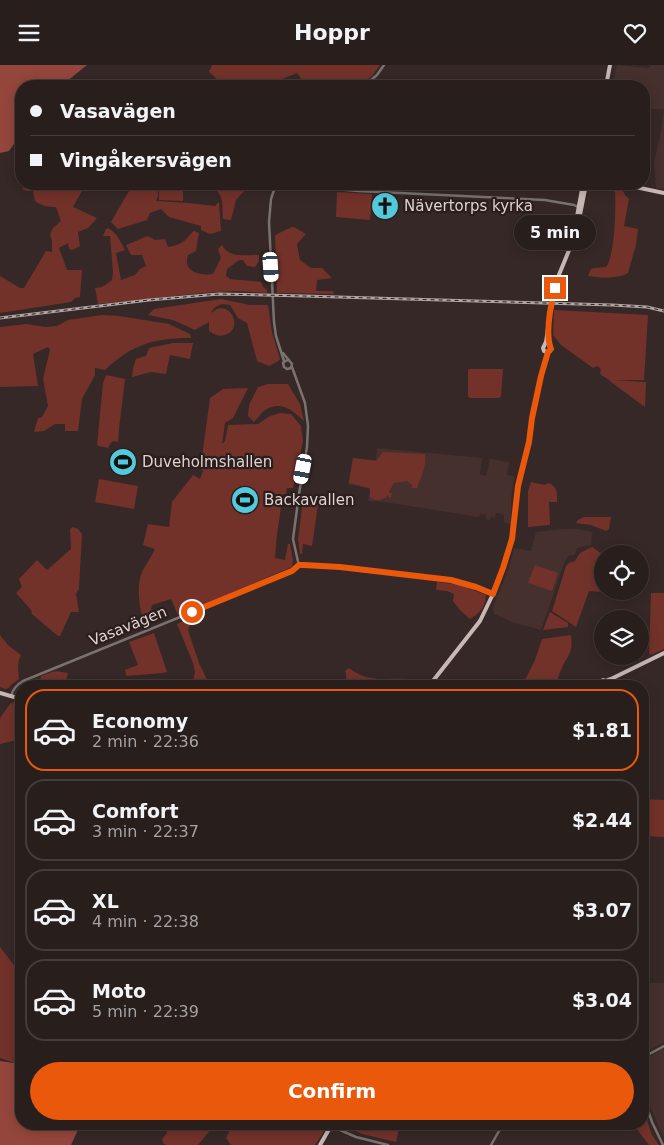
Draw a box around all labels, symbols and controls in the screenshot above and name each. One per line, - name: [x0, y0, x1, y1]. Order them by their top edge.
- icon: menu: [15, 19, 43, 47]
- icon: heart: [621, 19, 649, 47]
- text: Hoppr: [294, 20, 370, 45]
- text: Vasavägen: [60, 100, 176, 122]
- text: Vingåkersvägen: [60, 149, 232, 171]
- church icon: Nävertorps kyrka: [370, 191, 400, 221]
- place label: Nävertorps kyrka: [404, 197, 533, 215]
- callout: 5 min: [514, 215, 596, 251]
- text: 5 min: [530, 223, 580, 242]
- car: [262, 252, 279, 282]
- route end: [544, 277, 566, 299]
- sports icon: Duveholmshallen: [108, 447, 138, 477]
- place label: Duveholmshallen: [142, 453, 272, 471]
- car: [292, 453, 313, 485]
- sports icon: Backavallen: [230, 485, 260, 515]
- place label: Backavallen: [264, 491, 354, 509]
- map controls: [594, 545, 649, 665]
- button: locate: [594, 545, 649, 600]
- route start: [181, 601, 203, 623]
- street label: Vasavägen: [87, 602, 169, 650]
- button: layers: [594, 610, 649, 665]
- icon: car: [32, 708, 77, 753]
- text: Economy: [92, 710, 188, 732]
- text: $1.81: [572, 719, 632, 741]
- text: 2 min · 22:36: [92, 732, 199, 751]
- icon: car: [32, 798, 77, 843]
- text: Comfort: [92, 800, 179, 822]
- text: $2.44: [572, 809, 632, 831]
- text: 3 min · 22:37: [92, 822, 199, 841]
- icon: car: [32, 888, 77, 933]
- text: XL: [92, 890, 119, 912]
- text: $3.07: [572, 899, 632, 921]
- text: 4 min · 22:38: [92, 912, 199, 931]
- icon: car: [32, 978, 77, 1023]
- text: Moto: [92, 980, 146, 1002]
- text: $3.04: [572, 989, 632, 1011]
- text: 5 min · 22:39: [92, 1002, 199, 1021]
- button: Confirm: [30, 1062, 634, 1120]

